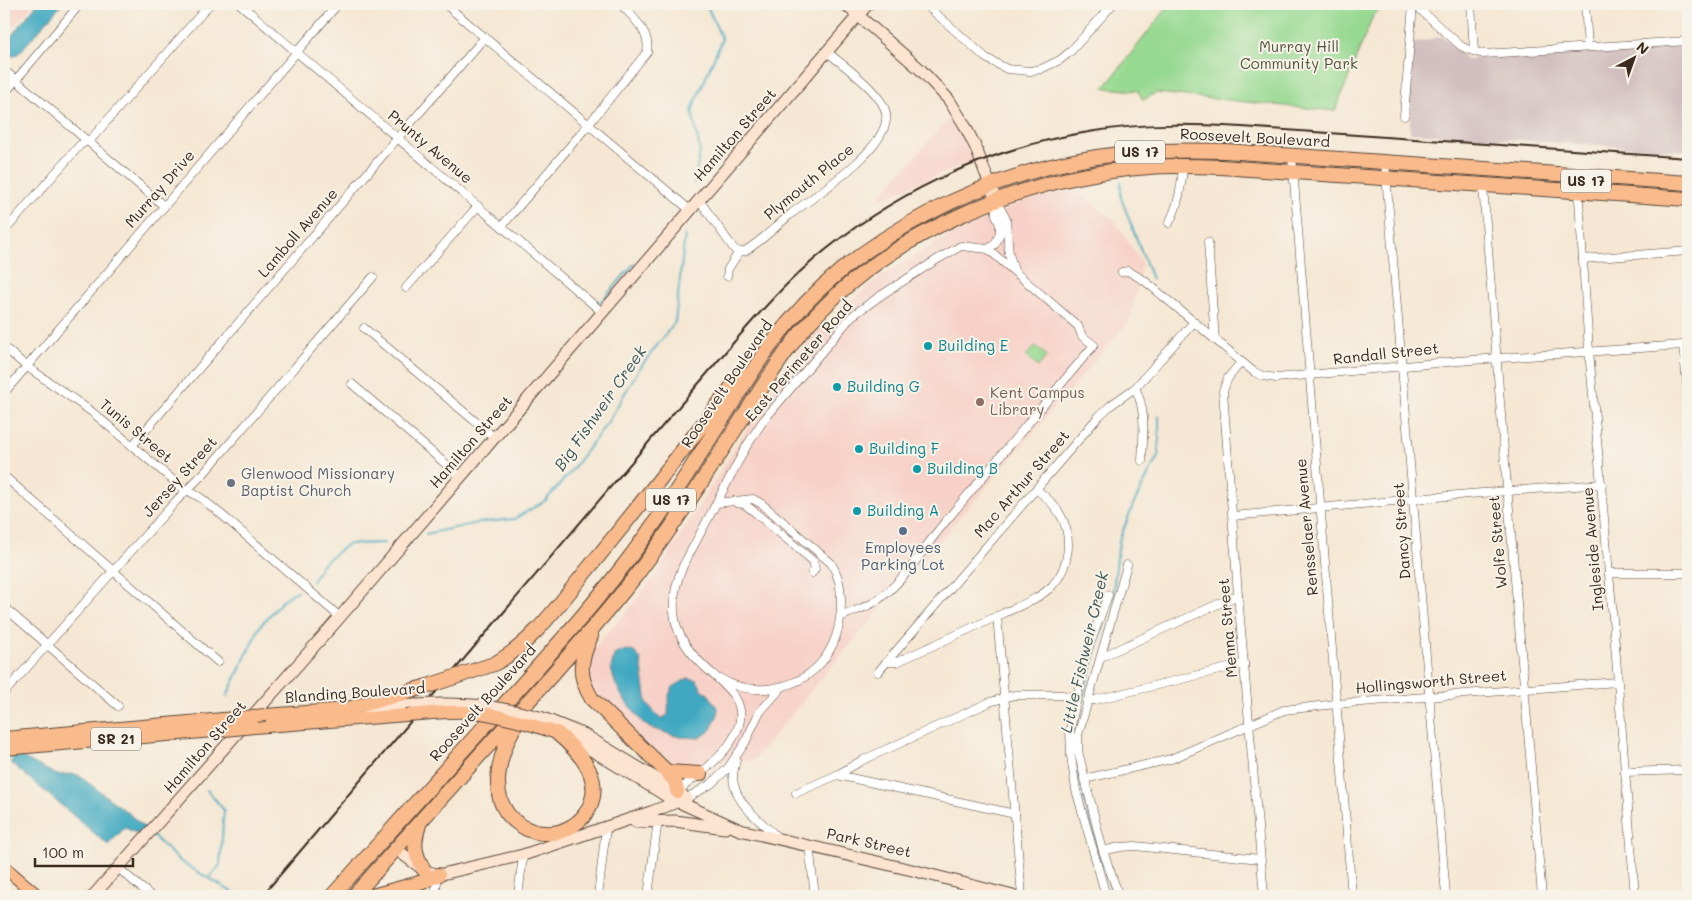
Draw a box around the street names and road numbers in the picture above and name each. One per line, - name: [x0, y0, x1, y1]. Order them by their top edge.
- street label: Hamilton Street: [688, 84, 780, 185]
- street label: Prunty Avenue: [384, 105, 477, 187]
- street label: Roosevelt Boulevard: [1180, 123, 1331, 151]
- street label: Plymouth Place: [759, 139, 857, 224]
- road number: US 17: [1115, 140, 1165, 163]
- street label: Murray Drive: [120, 145, 199, 231]
- road number: US 17: [1561, 170, 1611, 192]
- street label: Lamboll Avenue: [253, 184, 341, 281]
- street label: East Perimeter Road: [740, 296, 856, 425]
- street label: Roosevelt Boulevard: [676, 316, 776, 451]
- street label: Randall Street: [1332, 338, 1440, 369]
- street label: Hamilton Street: [424, 391, 516, 492]
- street label: Tunis Street: [96, 394, 177, 467]
- street label: Mac Arthur Street: [969, 425, 1073, 541]
- street label: Jersey Street: [138, 432, 221, 521]
- street label: Rensselaer Avenue: [1290, 458, 1322, 597]
- street label: Dancy Street: [1388, 482, 1414, 580]
- street label: Ingleside Avenue: [1577, 486, 1607, 612]
- road number: US 17: [646, 488, 696, 512]
- street label: Wolfe Street: [1483, 495, 1511, 590]
- street label: Menna Street: [1213, 578, 1241, 679]
- street label: Roosevelt Boulevard: [425, 640, 540, 765]
- street label: Hollingsworth Street: [1354, 664, 1507, 698]
- street label: Blanding Boulevard: [284, 677, 426, 707]
- street label: Hamilton Street: [158, 696, 250, 797]
- road number: SR 21: [91, 728, 141, 751]
- street label: Park Street: [825, 823, 914, 862]

